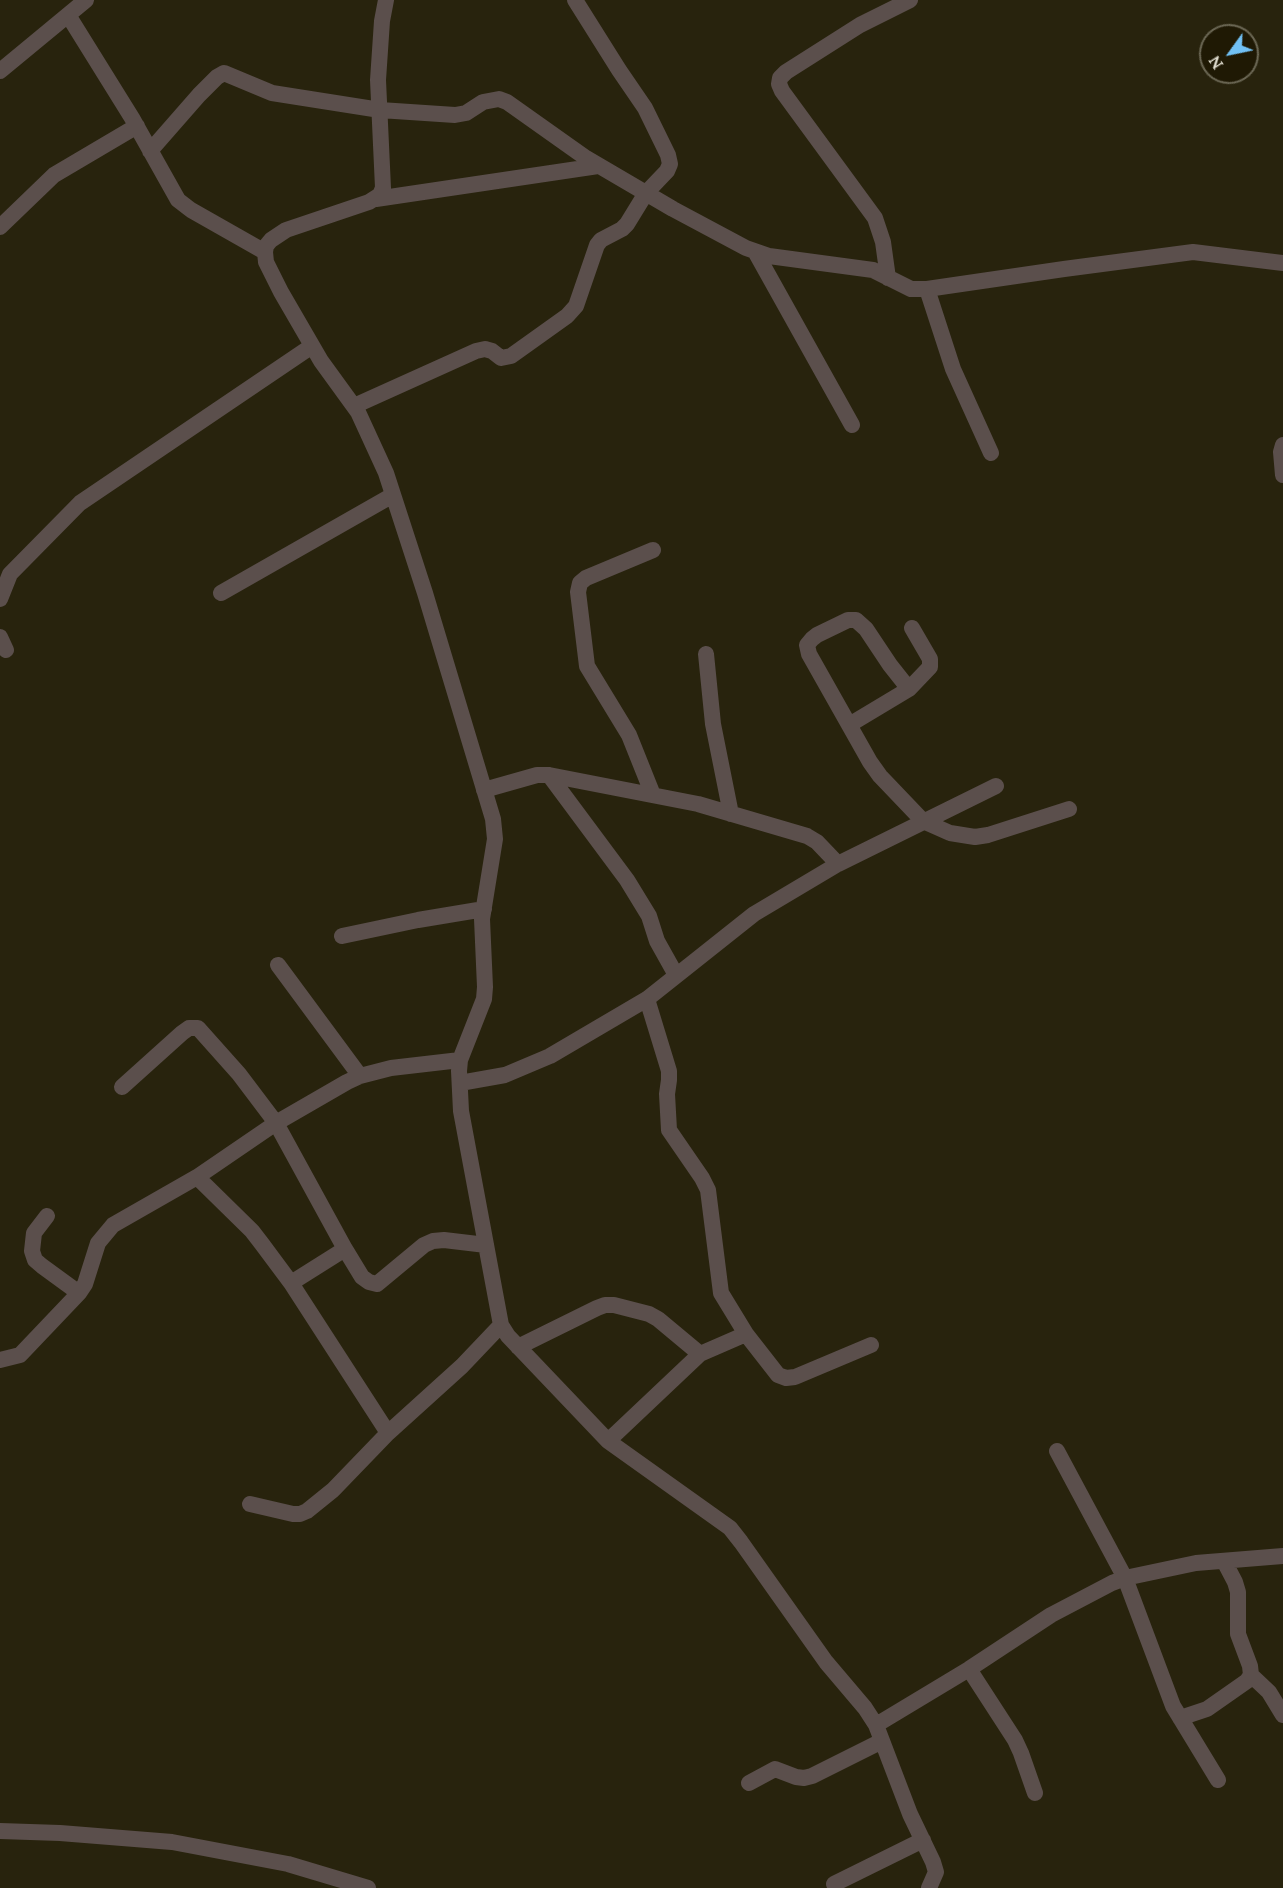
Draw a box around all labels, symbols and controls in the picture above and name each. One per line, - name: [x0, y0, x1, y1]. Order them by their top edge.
- north arrow: [1199, 24, 1259, 84]
- text: N: [1204, 52, 1227, 73]

